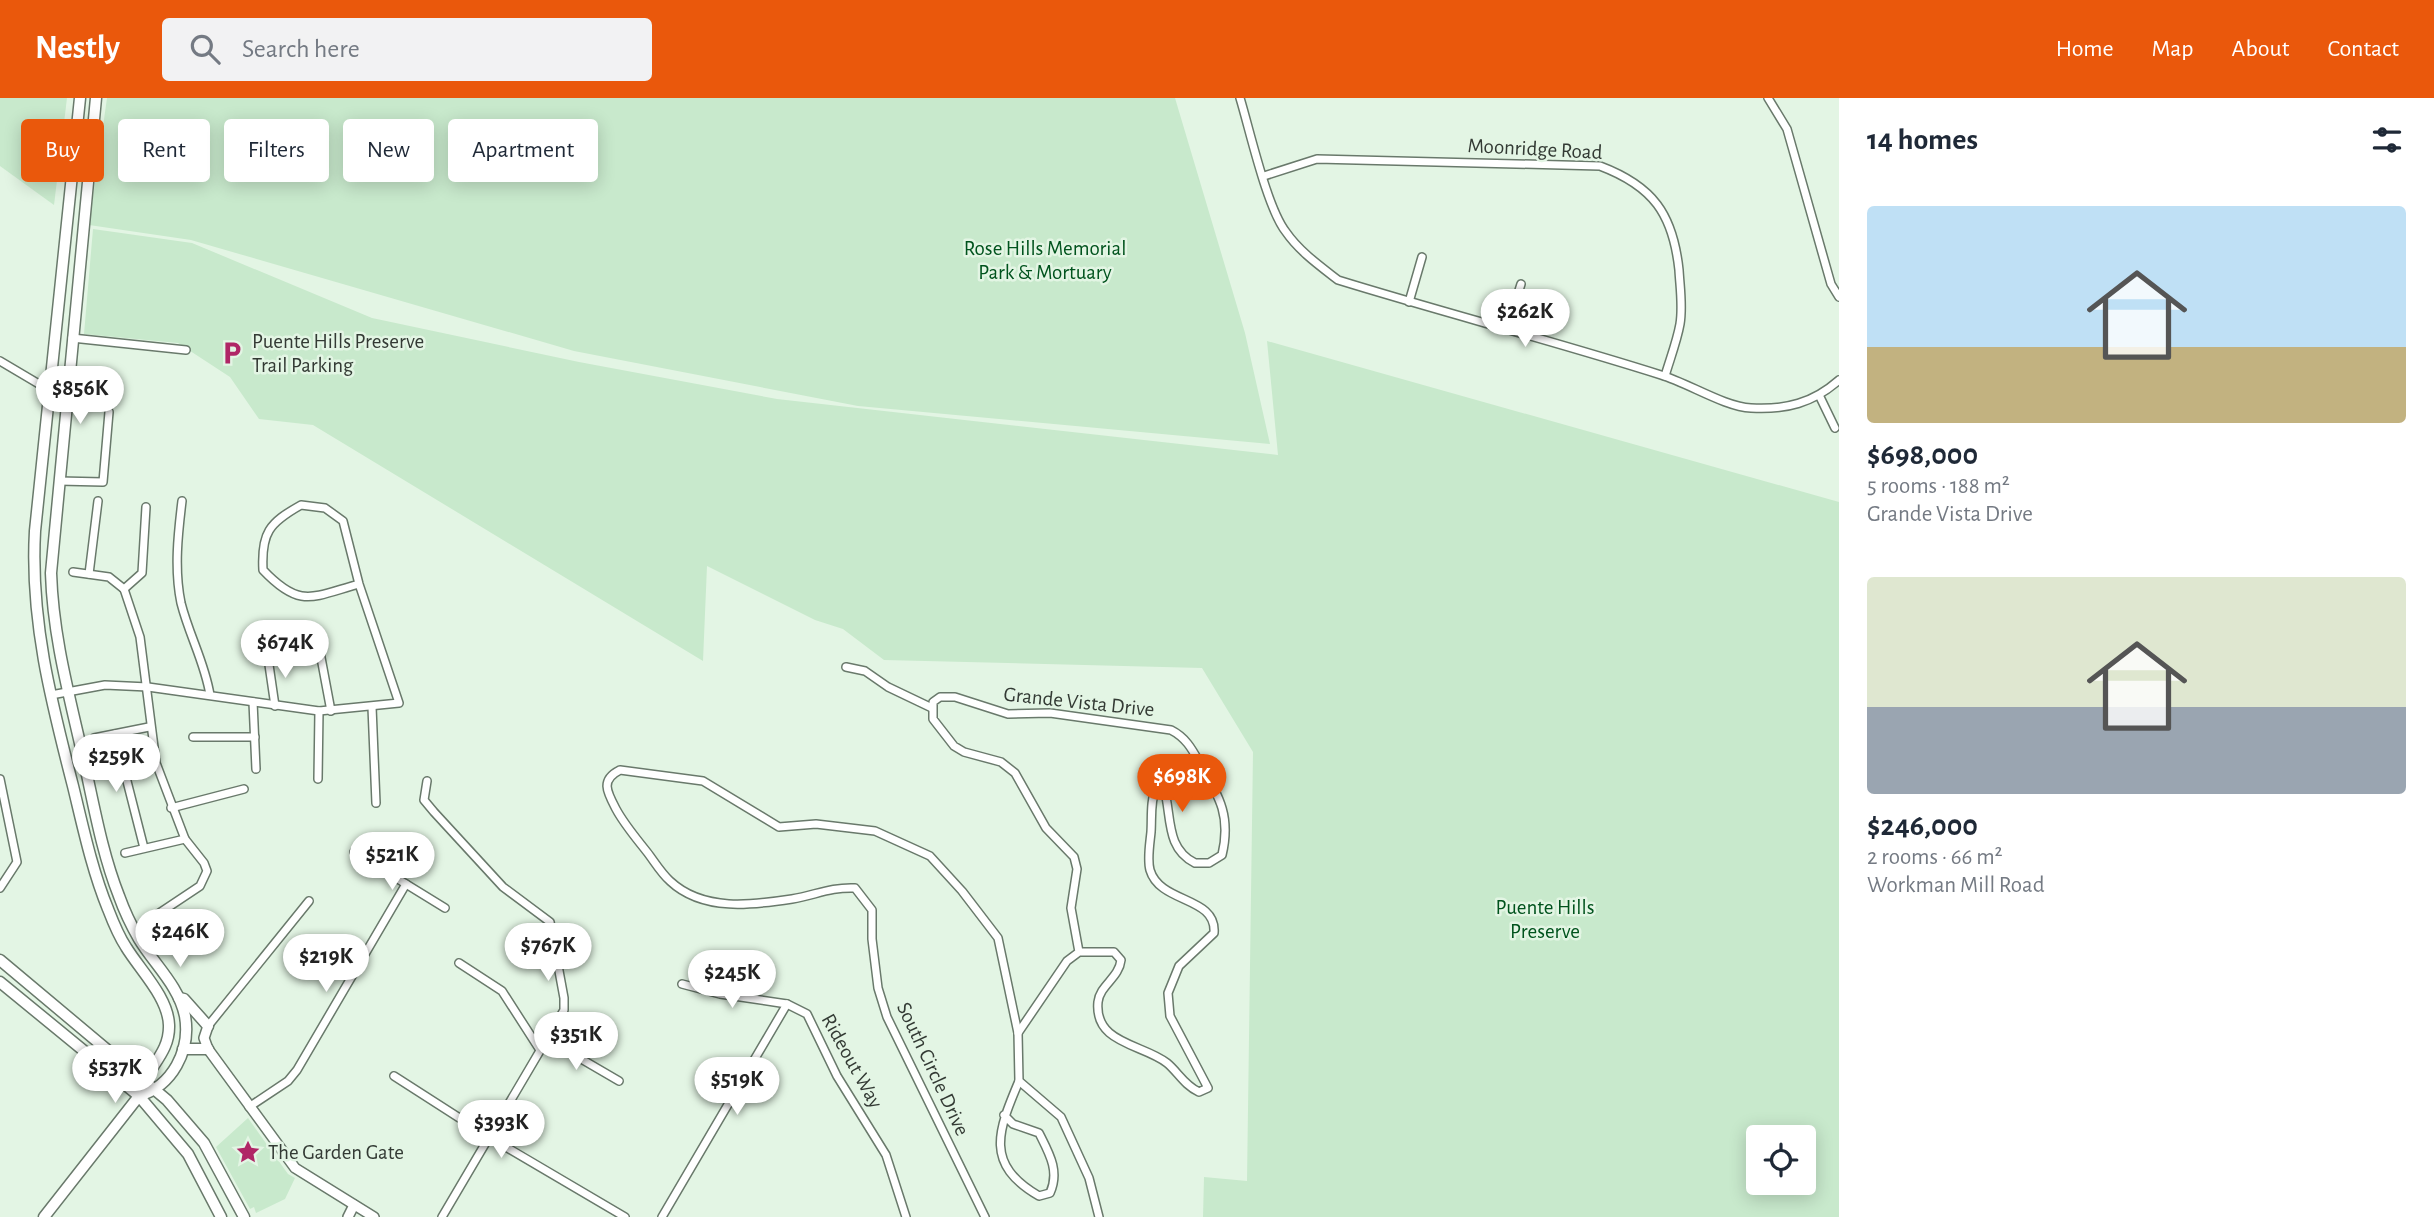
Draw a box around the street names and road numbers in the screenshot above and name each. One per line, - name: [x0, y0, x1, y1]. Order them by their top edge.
- street label: Moonridge Road: [1467, 135, 1603, 163]
- street label: Grande Vista Drive: [1003, 684, 1155, 720]
- street label: South Circle Drive: [893, 999, 973, 1139]
- street label: Rideout Way: [817, 1010, 887, 1112]

